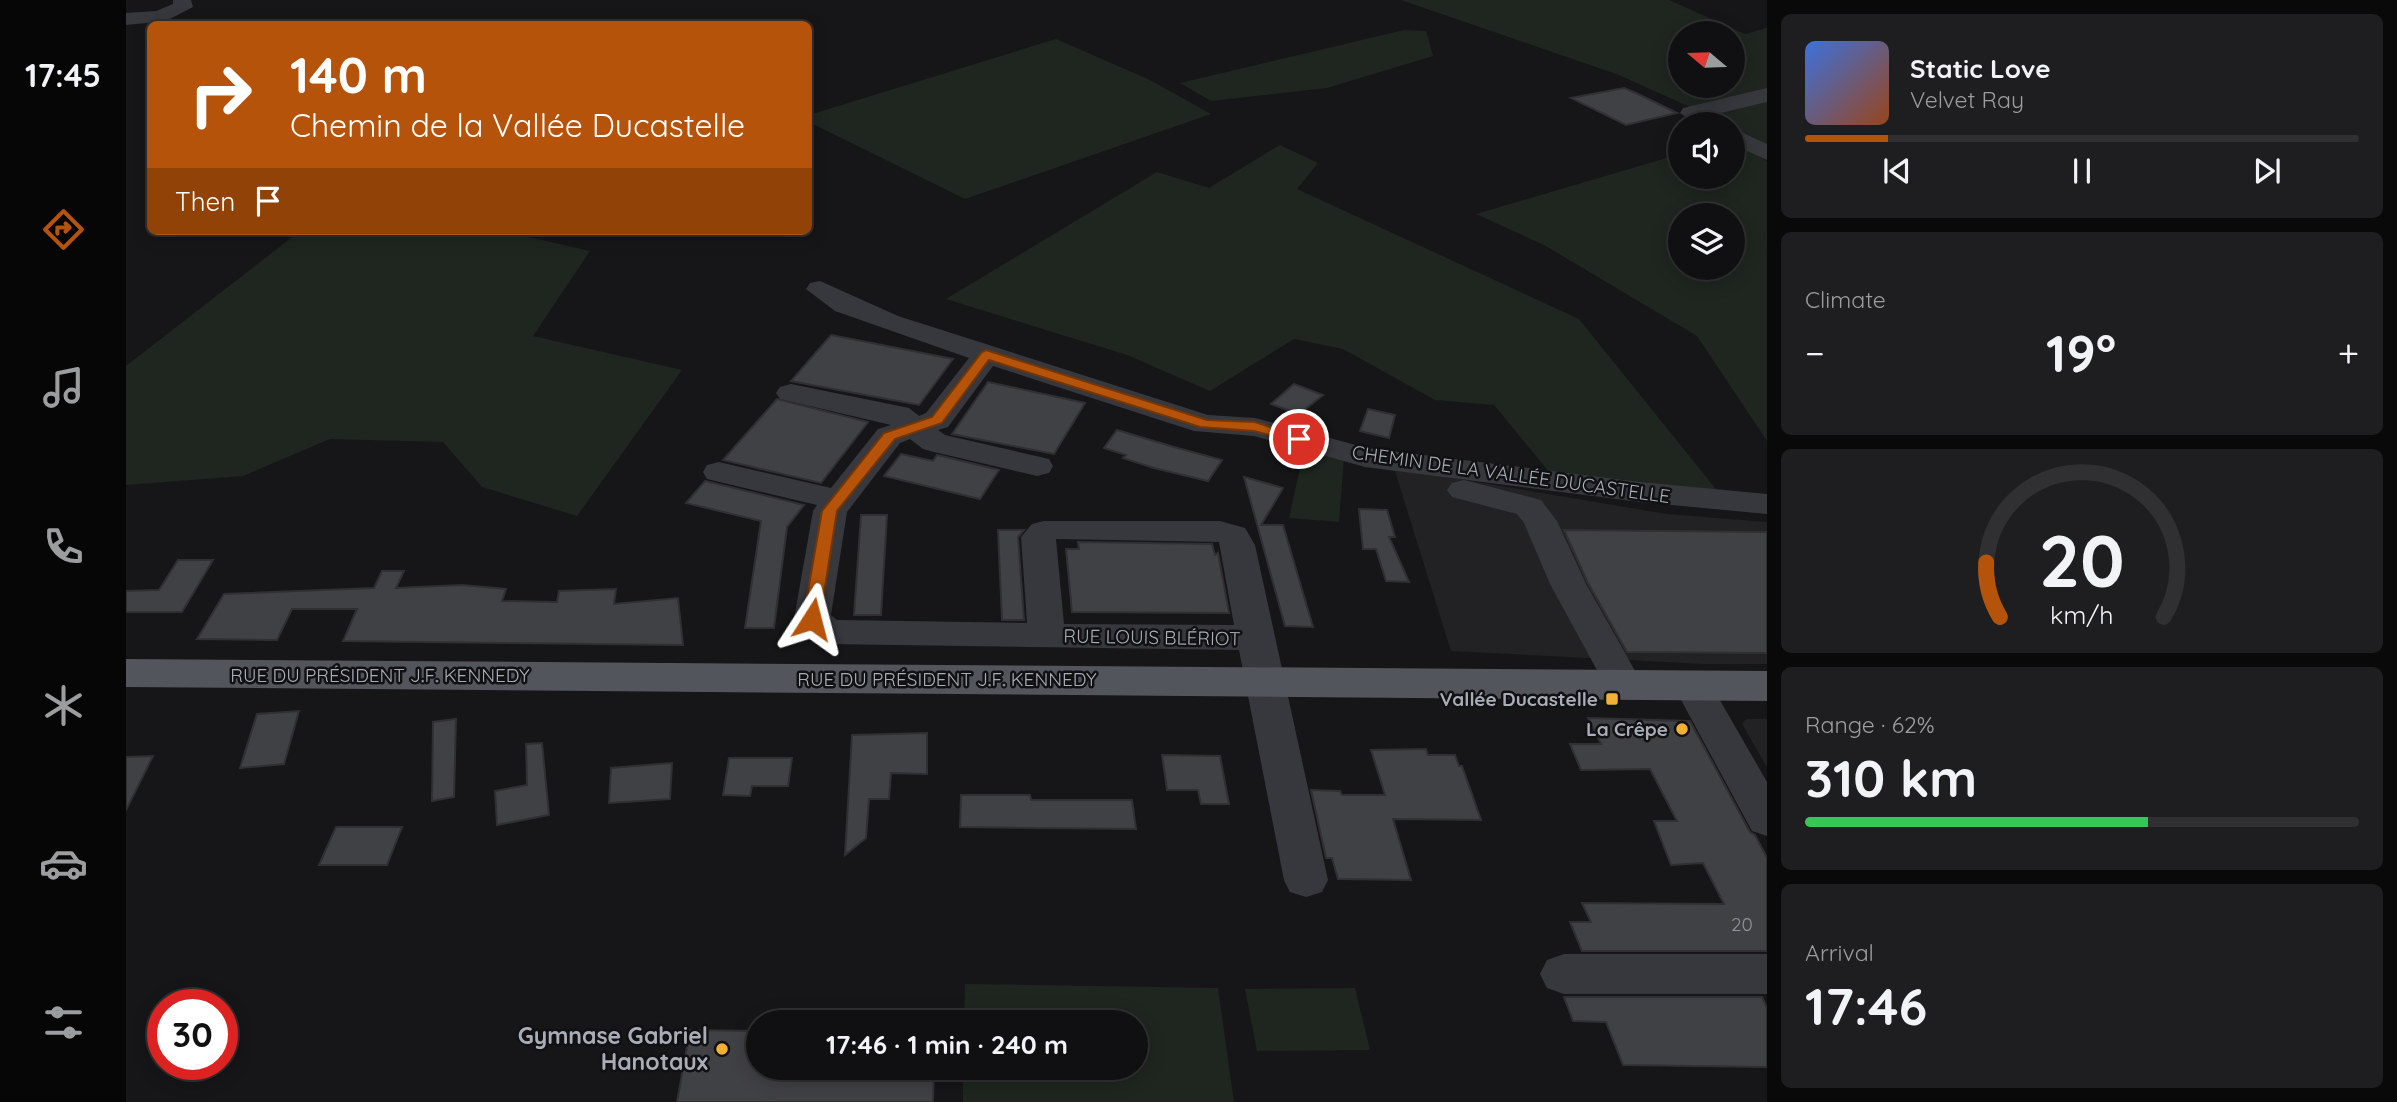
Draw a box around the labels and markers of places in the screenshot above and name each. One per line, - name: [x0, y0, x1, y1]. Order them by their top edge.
- pin: [1269, 409, 1329, 469]
- place label: Vallée Ducastelle: [1440, 687, 1598, 711]
- marker: Vallée Ducastelle: [1604, 691, 1620, 707]
- place label: La Crêpe: [1586, 717, 1668, 741]
- marker: La Crêpe: [1674, 721, 1690, 737]
- place label: Gymnase Gabriel Hanotaux: [518, 1021, 708, 1076]
- marker: Gymnase Gabriel Hanotaux: [714, 1041, 730, 1057]

